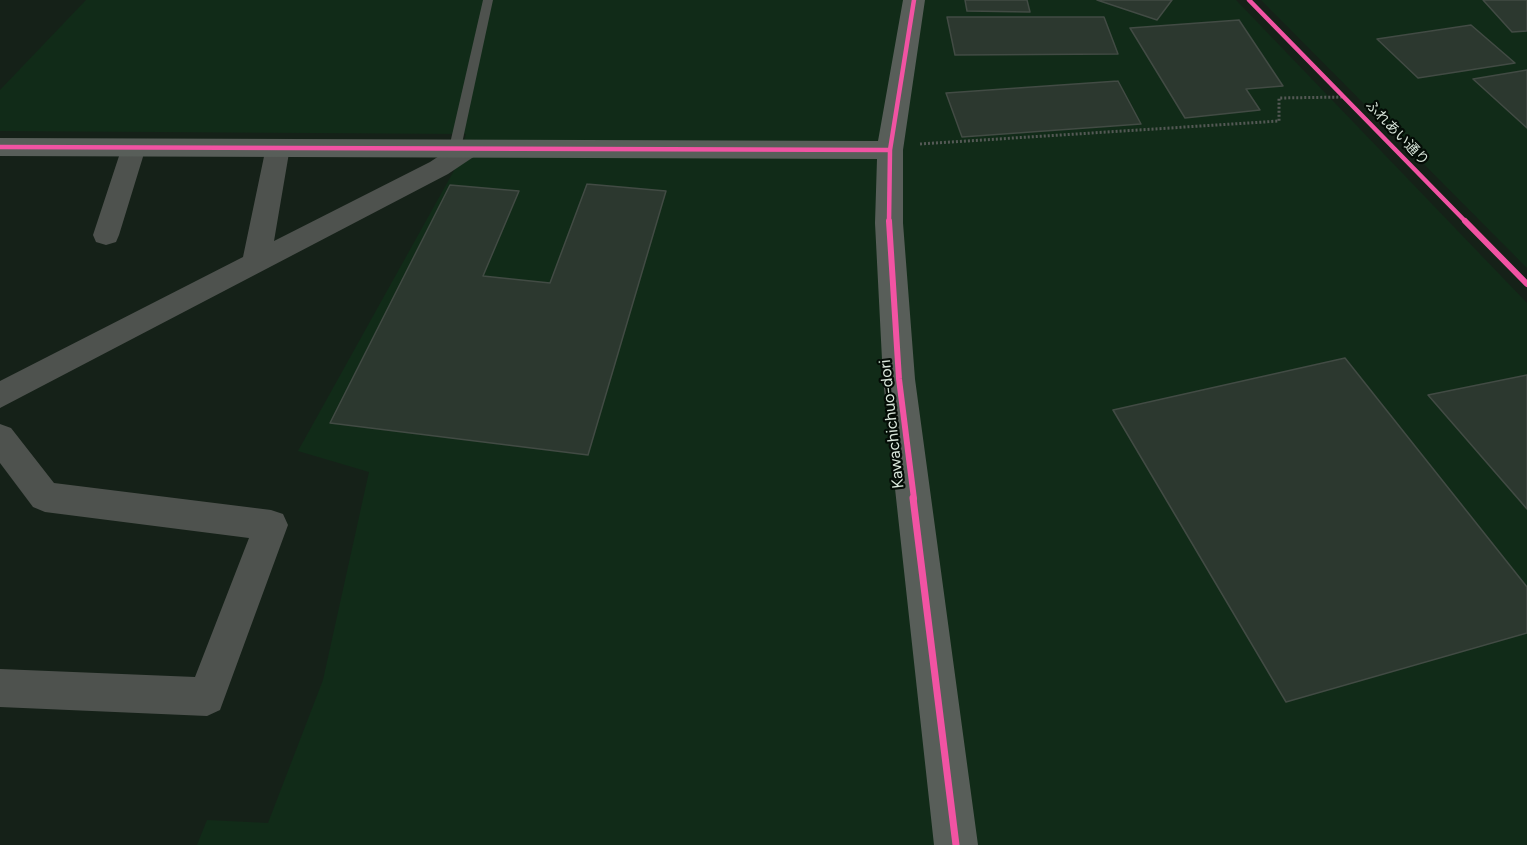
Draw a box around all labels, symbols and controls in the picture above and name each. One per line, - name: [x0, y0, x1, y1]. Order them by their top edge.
- street label: ふれあい通り: [1362, 97, 1432, 169]
- street label: Kawachichuo-dori: [876, 358, 908, 490]

